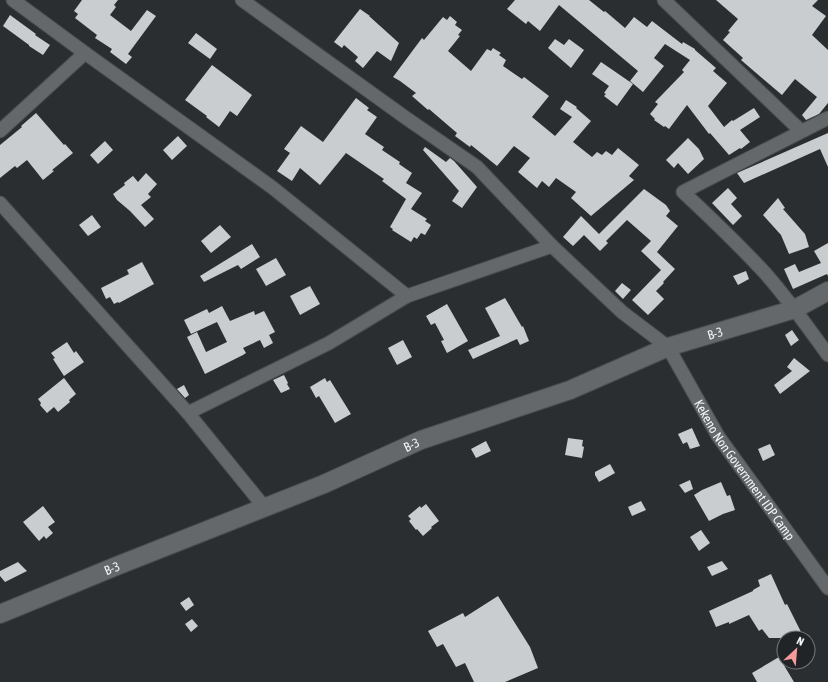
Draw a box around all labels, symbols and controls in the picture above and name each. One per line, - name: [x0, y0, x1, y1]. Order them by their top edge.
- street label: B-3: [706, 324, 725, 343]
- street label: Kekeno Non Government IDP Camp: [691, 397, 798, 543]
- street label: B-3: [401, 435, 422, 455]
- street label: B-3: [102, 558, 122, 578]
- north arrow: [776, 630, 816, 670]
- text: N: [795, 634, 806, 648]

